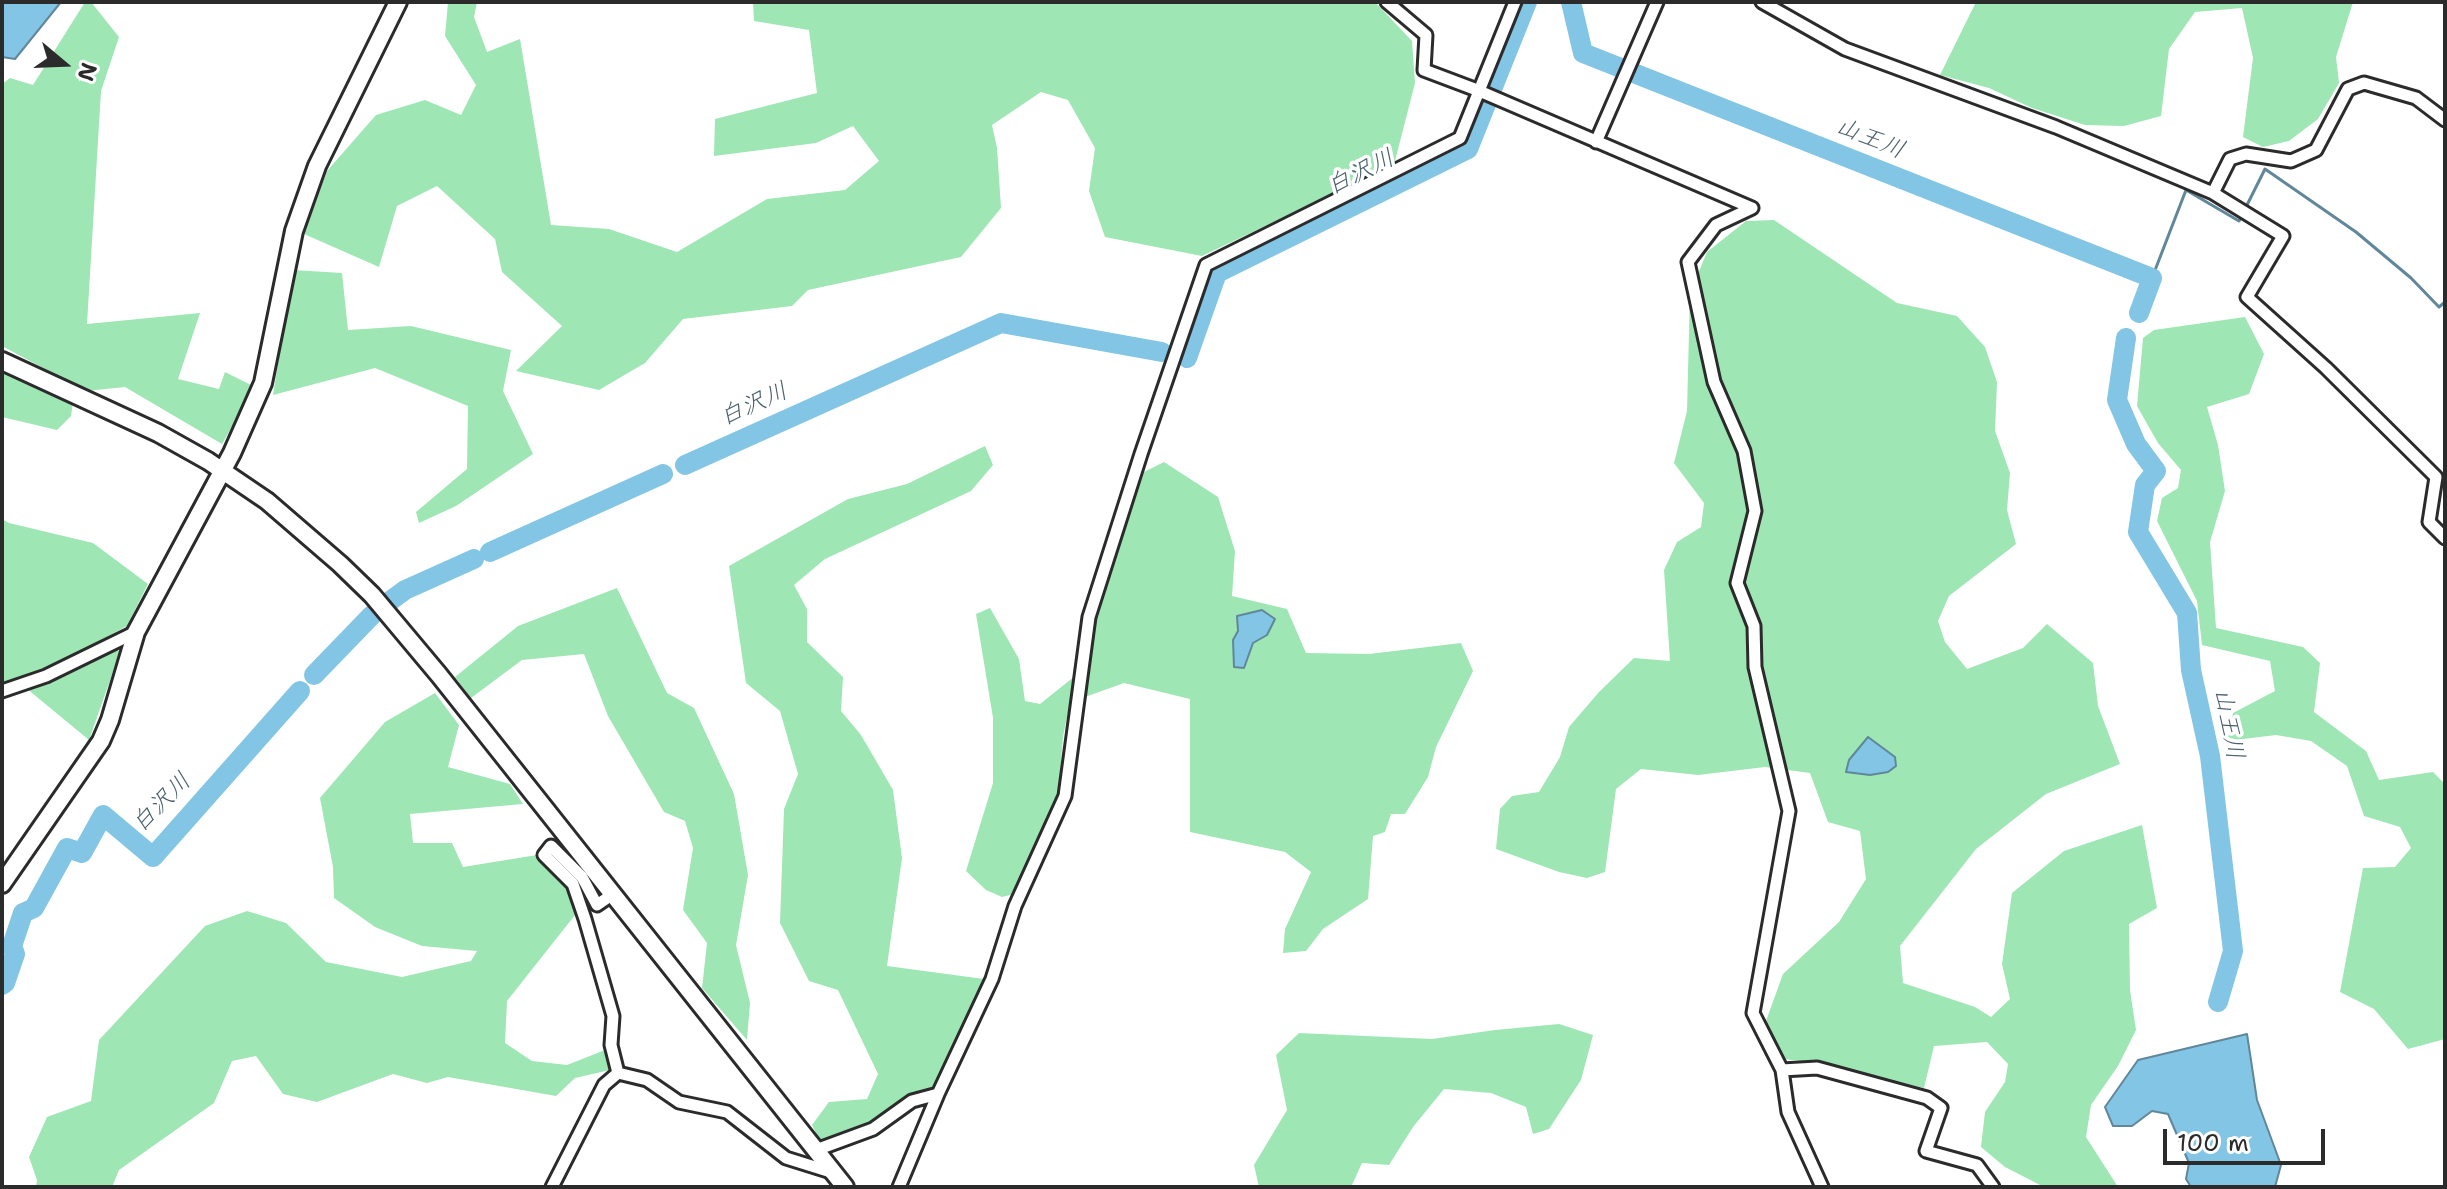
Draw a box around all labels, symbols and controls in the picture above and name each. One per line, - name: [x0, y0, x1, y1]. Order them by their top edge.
- north arrow: [24, 24, 104, 104]
- text: N: [71, 59, 104, 85]
- water label: 山王川: [1831, 112, 1909, 166]
- water label: 白沢川: [1322, 144, 1400, 202]
- water label: 白沢川: [715, 377, 793, 433]
- water label: 山王川: [2207, 686, 2249, 762]
- water label: 白沢川: [126, 767, 198, 839]
- scale bar: [2167, 1113, 2329, 1163]
- text: 100 m: [2177, 1127, 2249, 1159]

